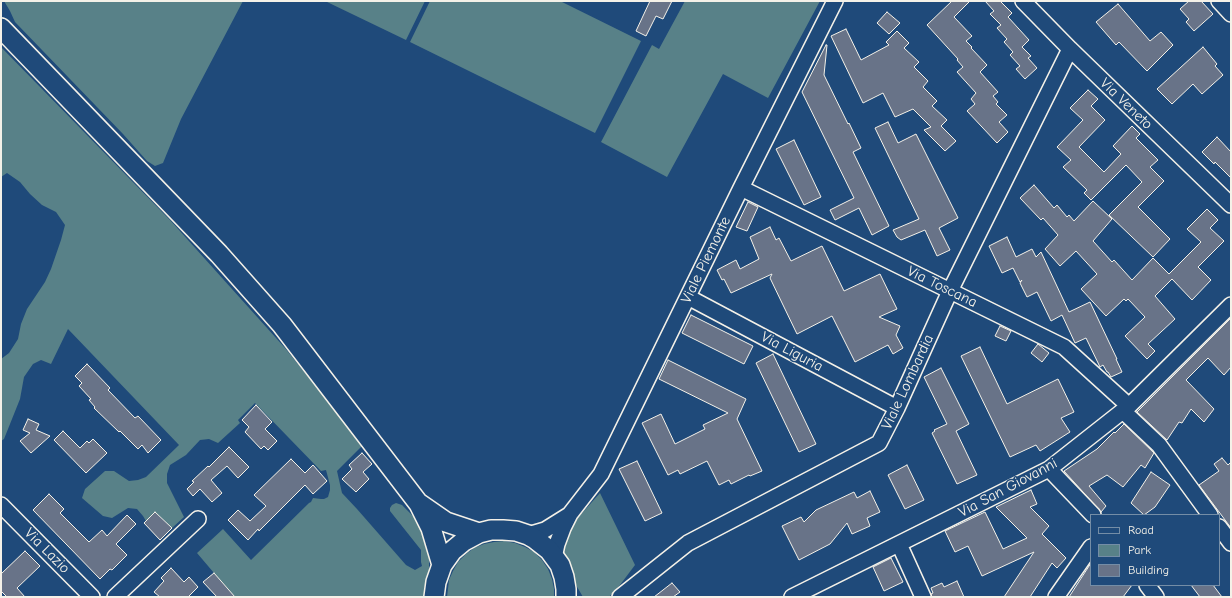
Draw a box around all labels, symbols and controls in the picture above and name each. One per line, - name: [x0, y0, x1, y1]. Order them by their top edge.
- street label: Via Veneto: [1096, 74, 1156, 134]
- street label: Viale Piemonte: [677, 214, 735, 306]
- street label: Via Toscana: [904, 262, 980, 312]
- street label: Via Liguria: [758, 328, 826, 376]
- street label: Viale Lombardia: [878, 332, 938, 432]
- street label: Via San Giovanni: [956, 454, 1060, 522]
- legend: [1090, 514, 1220, 586]
- text: Road: [1128, 523, 1154, 537]
- street label: Via Lazio: [20, 524, 74, 578]
- text: Park: [1128, 543, 1151, 557]
- text: Building: [1128, 563, 1169, 577]

